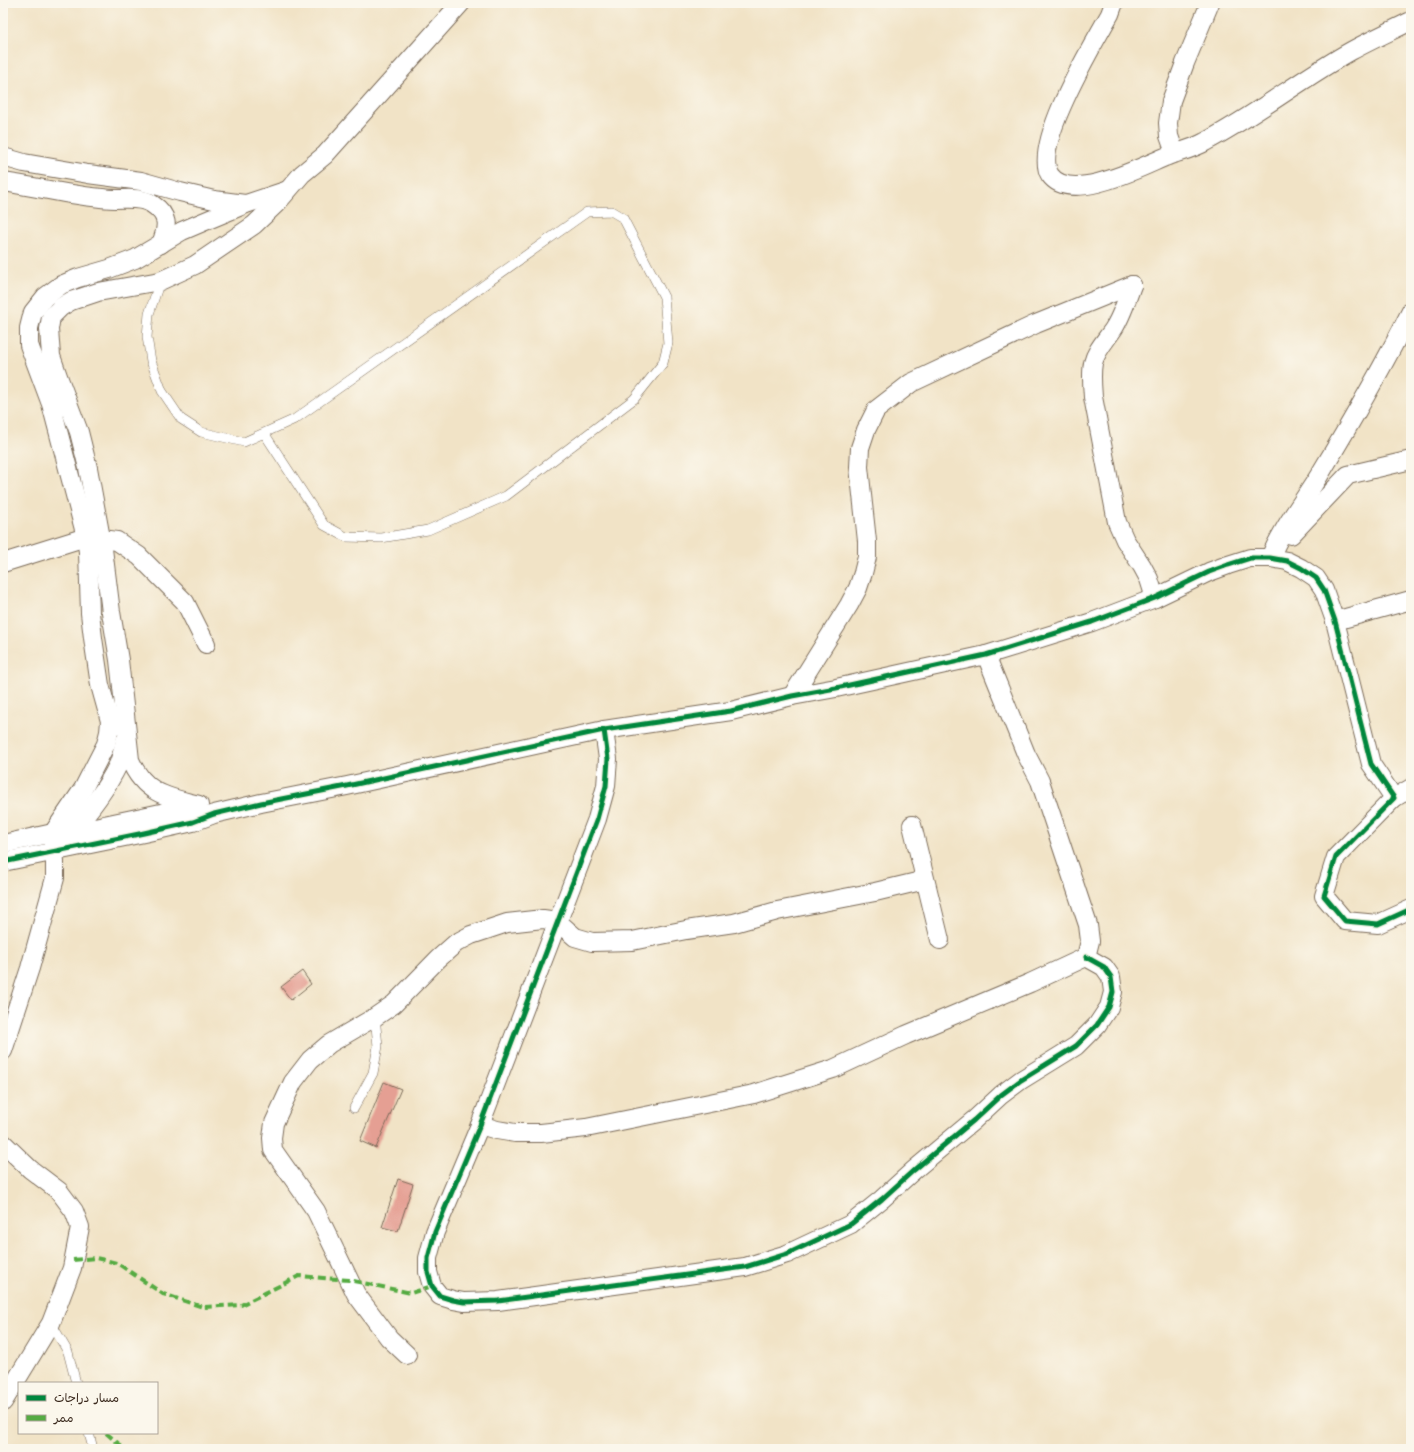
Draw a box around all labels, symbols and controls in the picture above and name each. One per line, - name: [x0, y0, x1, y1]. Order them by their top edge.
- legend: [18, 1382, 158, 1434]
- text: مسار دراجات: [54, 1390, 119, 1407]
- text: ممر: [53, 1410, 73, 1427]

